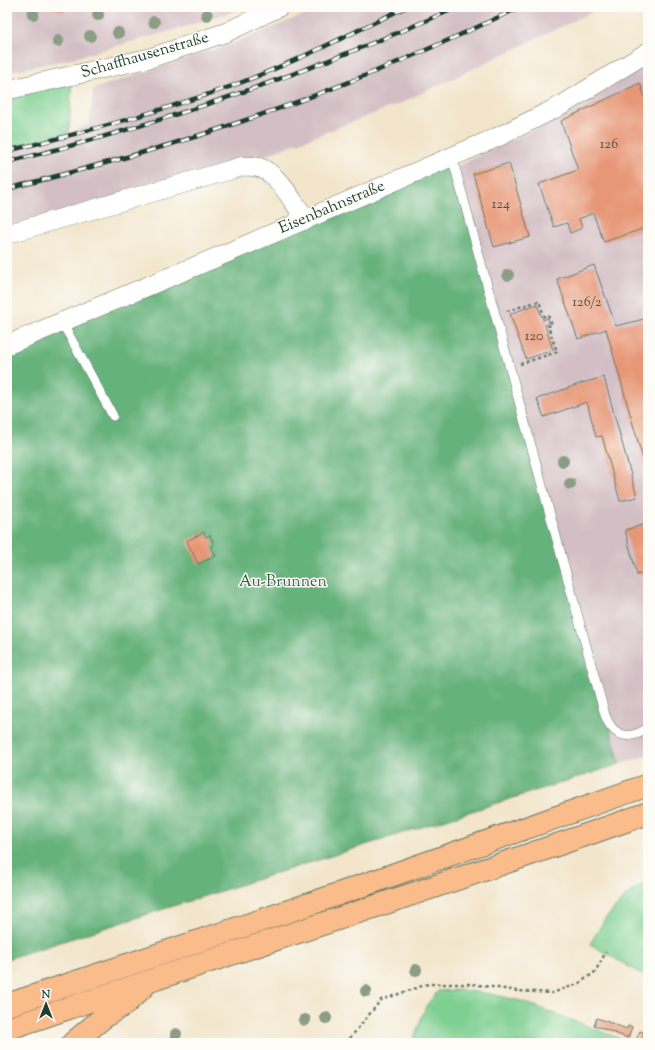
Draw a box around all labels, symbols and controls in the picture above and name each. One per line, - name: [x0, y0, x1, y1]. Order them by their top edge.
- street label: Schaffhausenstraße: [78, 27, 212, 85]
- house number: 126: [600, 135, 618, 155]
- street label: Eisenbahnstraße: [275, 175, 389, 241]
- house number: 124: [492, 195, 510, 215]
- house number: 126/2: [572, 293, 602, 313]
- house number: 120: [525, 327, 543, 347]
- park label: Au-Brunnen: [239, 571, 328, 594]
- north arrow: [26, 984, 66, 1024]
- text: N: [41, 987, 51, 1003]

